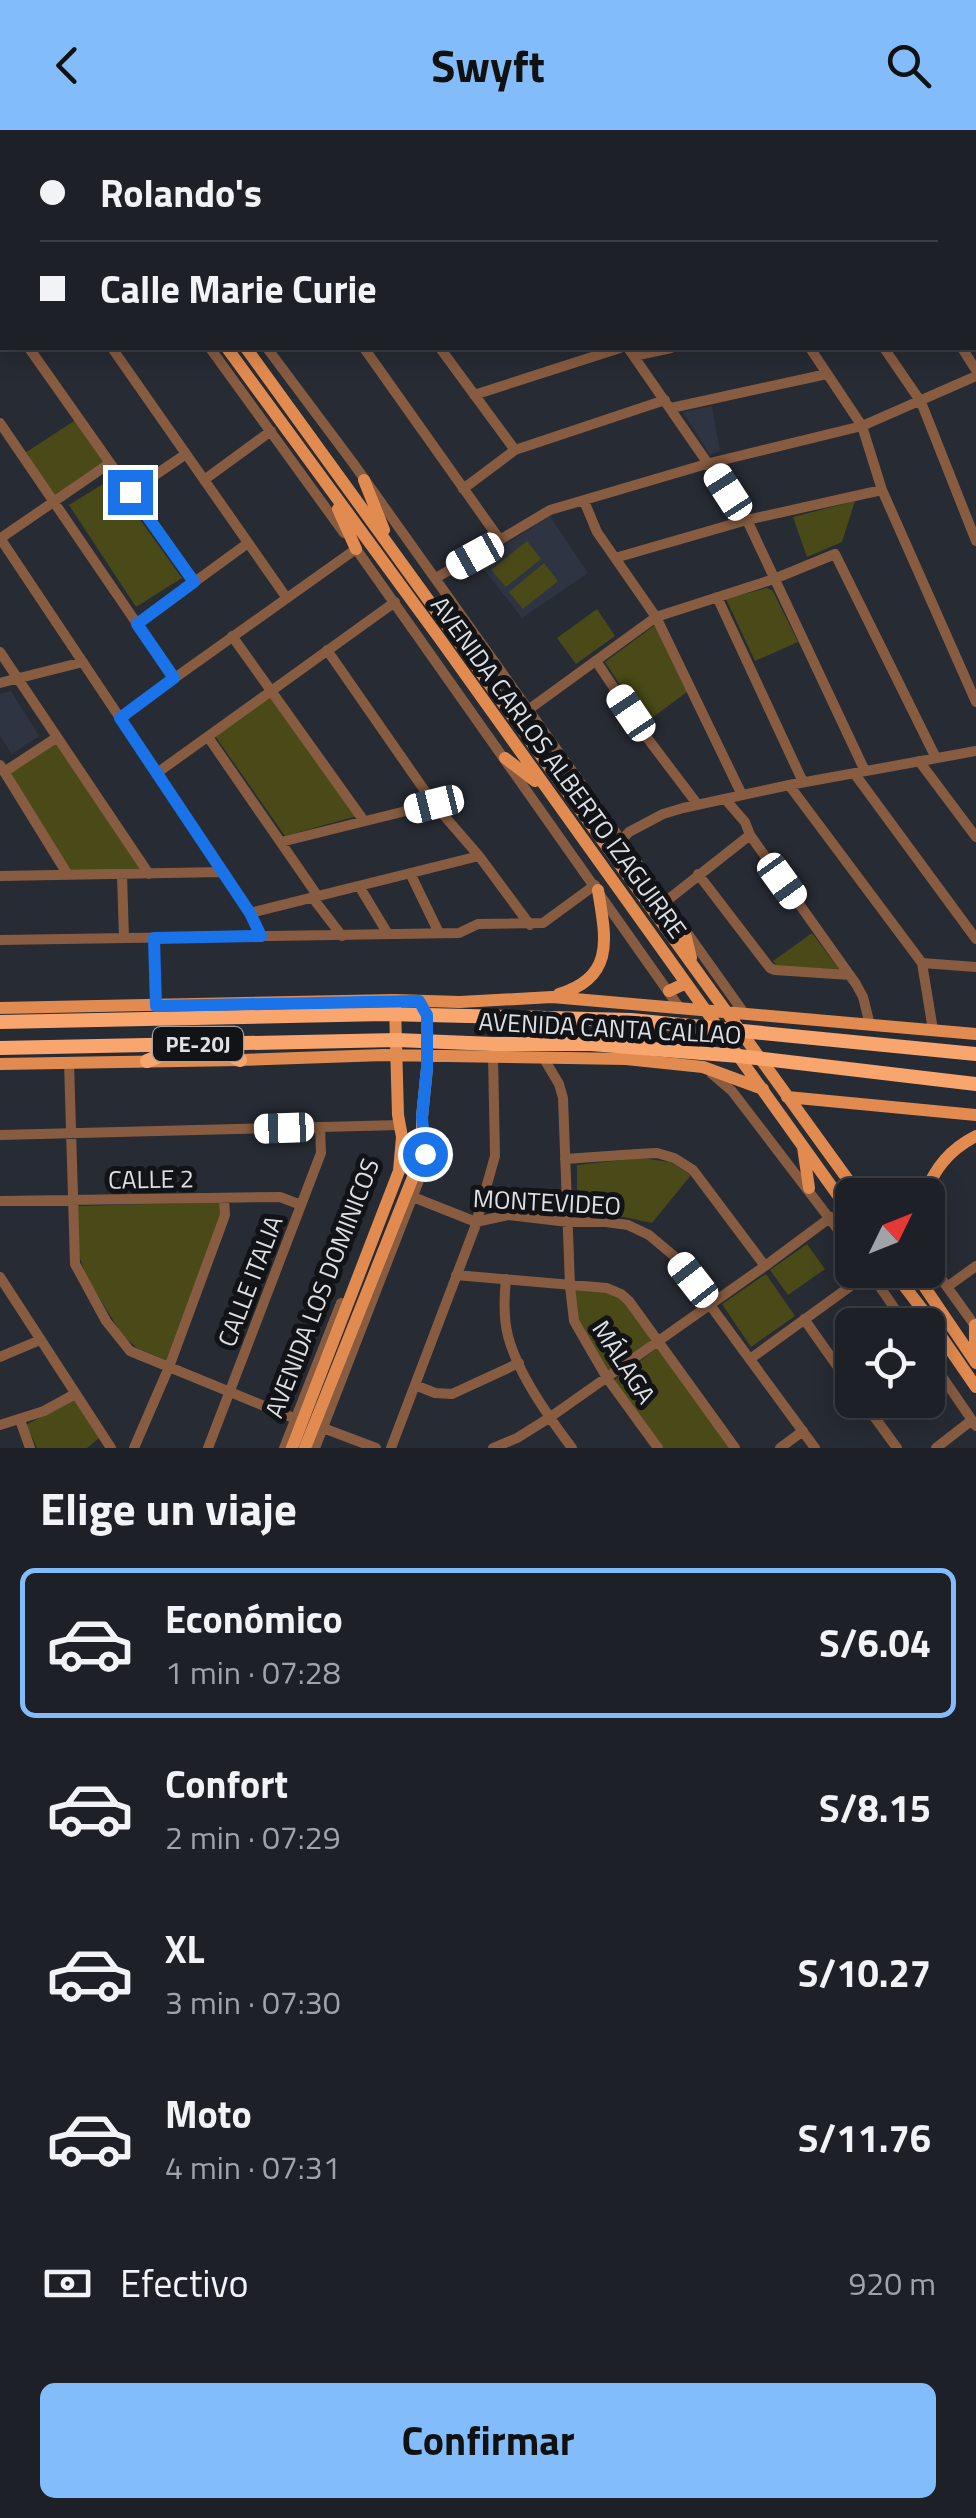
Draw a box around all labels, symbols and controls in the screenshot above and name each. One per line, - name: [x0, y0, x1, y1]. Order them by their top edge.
- text: Swyft: [431, 31, 545, 99]
- icon: back: [40, 38, 95, 93]
- icon: search: [881, 38, 936, 93]
- text: Rolando's: [100, 164, 262, 222]
- text: Calle Marie Curie: [100, 260, 377, 318]
- car: [699, 459, 757, 525]
- route end: [108, 470, 153, 515]
- car: [441, 528, 509, 584]
- street label: AVENIDA CARLOS ALBERTO IZAGUIRRE: [422, 588, 696, 946]
- car: [602, 680, 660, 746]
- car: [401, 782, 467, 826]
- car: [752, 848, 812, 914]
- street label: AVENIDA CANTA CALLAO: [478, 1002, 742, 1054]
- road number: PE-20J: [153, 1027, 243, 1061]
- car: [253, 1112, 315, 1144]
- route start: [403, 1132, 448, 1177]
- street label: AVENIDA LOS DOMINICOS: [255, 1153, 389, 1423]
- street label: CALLE 2: [108, 1159, 194, 1199]
- north arrow: [835, 1178, 945, 1288]
- map controls: [835, 1178, 945, 1418]
- street label: MONTEVIDEO: [472, 1179, 622, 1225]
- street label: CALLE ITALIA: [208, 1210, 292, 1352]
- car: [663, 1247, 723, 1313]
- button: locate: [835, 1308, 945, 1418]
- street label: MÁLAGA: [583, 1313, 665, 1411]
- text: Elige un viaje: [40, 1474, 297, 1542]
- text: Económico: [165, 1590, 343, 1648]
- icon: car: [45, 1598, 135, 1688]
- text: S/6.04: [819, 1614, 931, 1672]
- text: 1 min · 07:28: [165, 1648, 341, 1696]
- text: Confort: [165, 1755, 288, 1813]
- icon: car: [45, 1763, 135, 1853]
- text: S/8.15: [819, 1779, 931, 1837]
- text: 2 min · 07:29: [165, 1813, 341, 1861]
- text: XL: [165, 1920, 205, 1978]
- icon: car: [45, 1928, 135, 2018]
- text: S/10.27: [798, 1944, 931, 2002]
- text: 3 min · 07:30: [165, 1978, 341, 2026]
- text: Moto: [165, 2085, 252, 2143]
- icon: car: [45, 2093, 135, 2183]
- text: S/11.76: [798, 2109, 931, 2167]
- text: 4 min · 07:31: [165, 2143, 341, 2191]
- text: Efectivo: [120, 2254, 249, 2312]
- icon: cash: [40, 2256, 95, 2311]
- text: 920 m: [848, 2259, 936, 2307]
- button: Confirmar: [40, 2383, 936, 2498]

